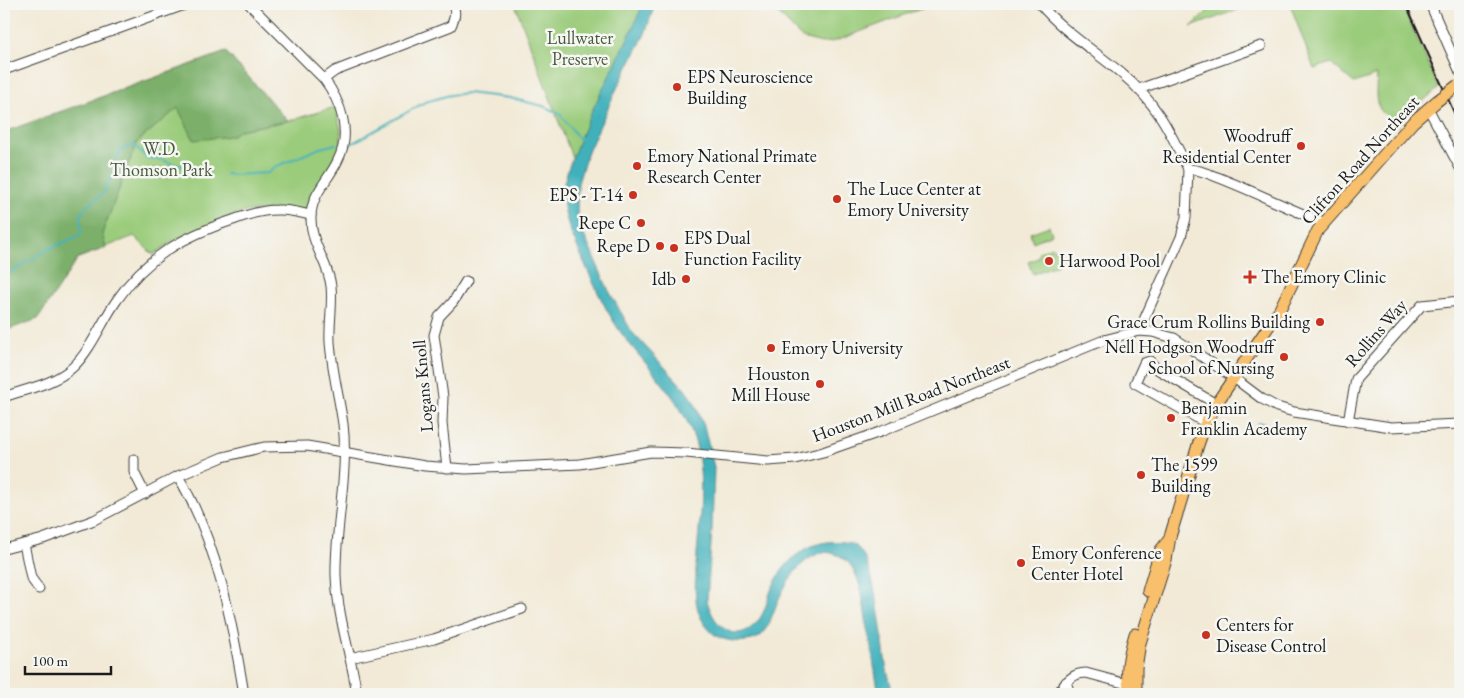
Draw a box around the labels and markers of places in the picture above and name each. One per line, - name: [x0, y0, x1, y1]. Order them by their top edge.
- place label: EPS Neuroscience Building: [687, 65, 813, 109]
- marker: EPS Neuroscience Building: [671, 81, 683, 93]
- place label: Woodruff Residential Center: [1162, 124, 1294, 168]
- marker: Woodruff Residential Center: [1295, 140, 1307, 152]
- place label: Emory National Primate Research Center: [647, 144, 817, 188]
- marker: Emory National Primate Research Center: [631, 160, 643, 172]
- place label: The Luce Center at Emory University: [847, 177, 981, 221]
- place label: EPS - T-14: [549, 183, 623, 206]
- marker: EPS - T-14: [627, 189, 639, 201]
- marker: The Luce Center at Emory University: [831, 193, 843, 205]
- place label: Repe C: [578, 211, 631, 234]
- marker: Repe C: [635, 217, 647, 229]
- place label: EPS Dual Function Facility: [684, 226, 802, 270]
- place label: Repe D: [597, 234, 650, 257]
- marker: Repe D: [654, 240, 666, 252]
- marker: EPS Dual Function Facility: [668, 242, 680, 254]
- place label: Harwood Pool: [1059, 249, 1160, 272]
- marker: Harwood Pool: [1043, 255, 1055, 267]
- place label: The Emory Clinic: [1261, 265, 1386, 288]
- place label: Idb: [652, 267, 676, 290]
- marker: The Emory Clinic: [1243, 270, 1257, 284]
- marker: Idb: [680, 273, 692, 285]
- place label: Grace Crum Rollins Building: [1107, 310, 1310, 333]
- marker: Grace Crum Rollins Building: [1314, 316, 1326, 328]
- place label: Nell Hodgson Woodruff School of Nursing: [1105, 335, 1277, 379]
- place label: Emory University: [781, 336, 903, 359]
- marker: Emory University: [765, 342, 777, 354]
- marker: Nell Hodgson Woodruff School of Nursing: [1278, 351, 1290, 363]
- place label: Houston Mill House: [731, 362, 810, 406]
- marker: Houston Mill House: [814, 378, 826, 390]
- place label: Benjamin Franklin Academy: [1181, 396, 1307, 440]
- marker: Benjamin Franklin Academy: [1165, 412, 1177, 424]
- place label: The 1599 Building: [1151, 453, 1218, 497]
- marker: The 1599 Building: [1135, 469, 1147, 481]
- place label: Emory Conference Center Hotel: [1031, 541, 1162, 585]
- marker: Emory Conference Center Hotel: [1015, 557, 1027, 569]
- place label: Centers for Disease Control: [1216, 613, 1326, 657]
- marker: Centers for Disease Control: [1200, 629, 1212, 641]

